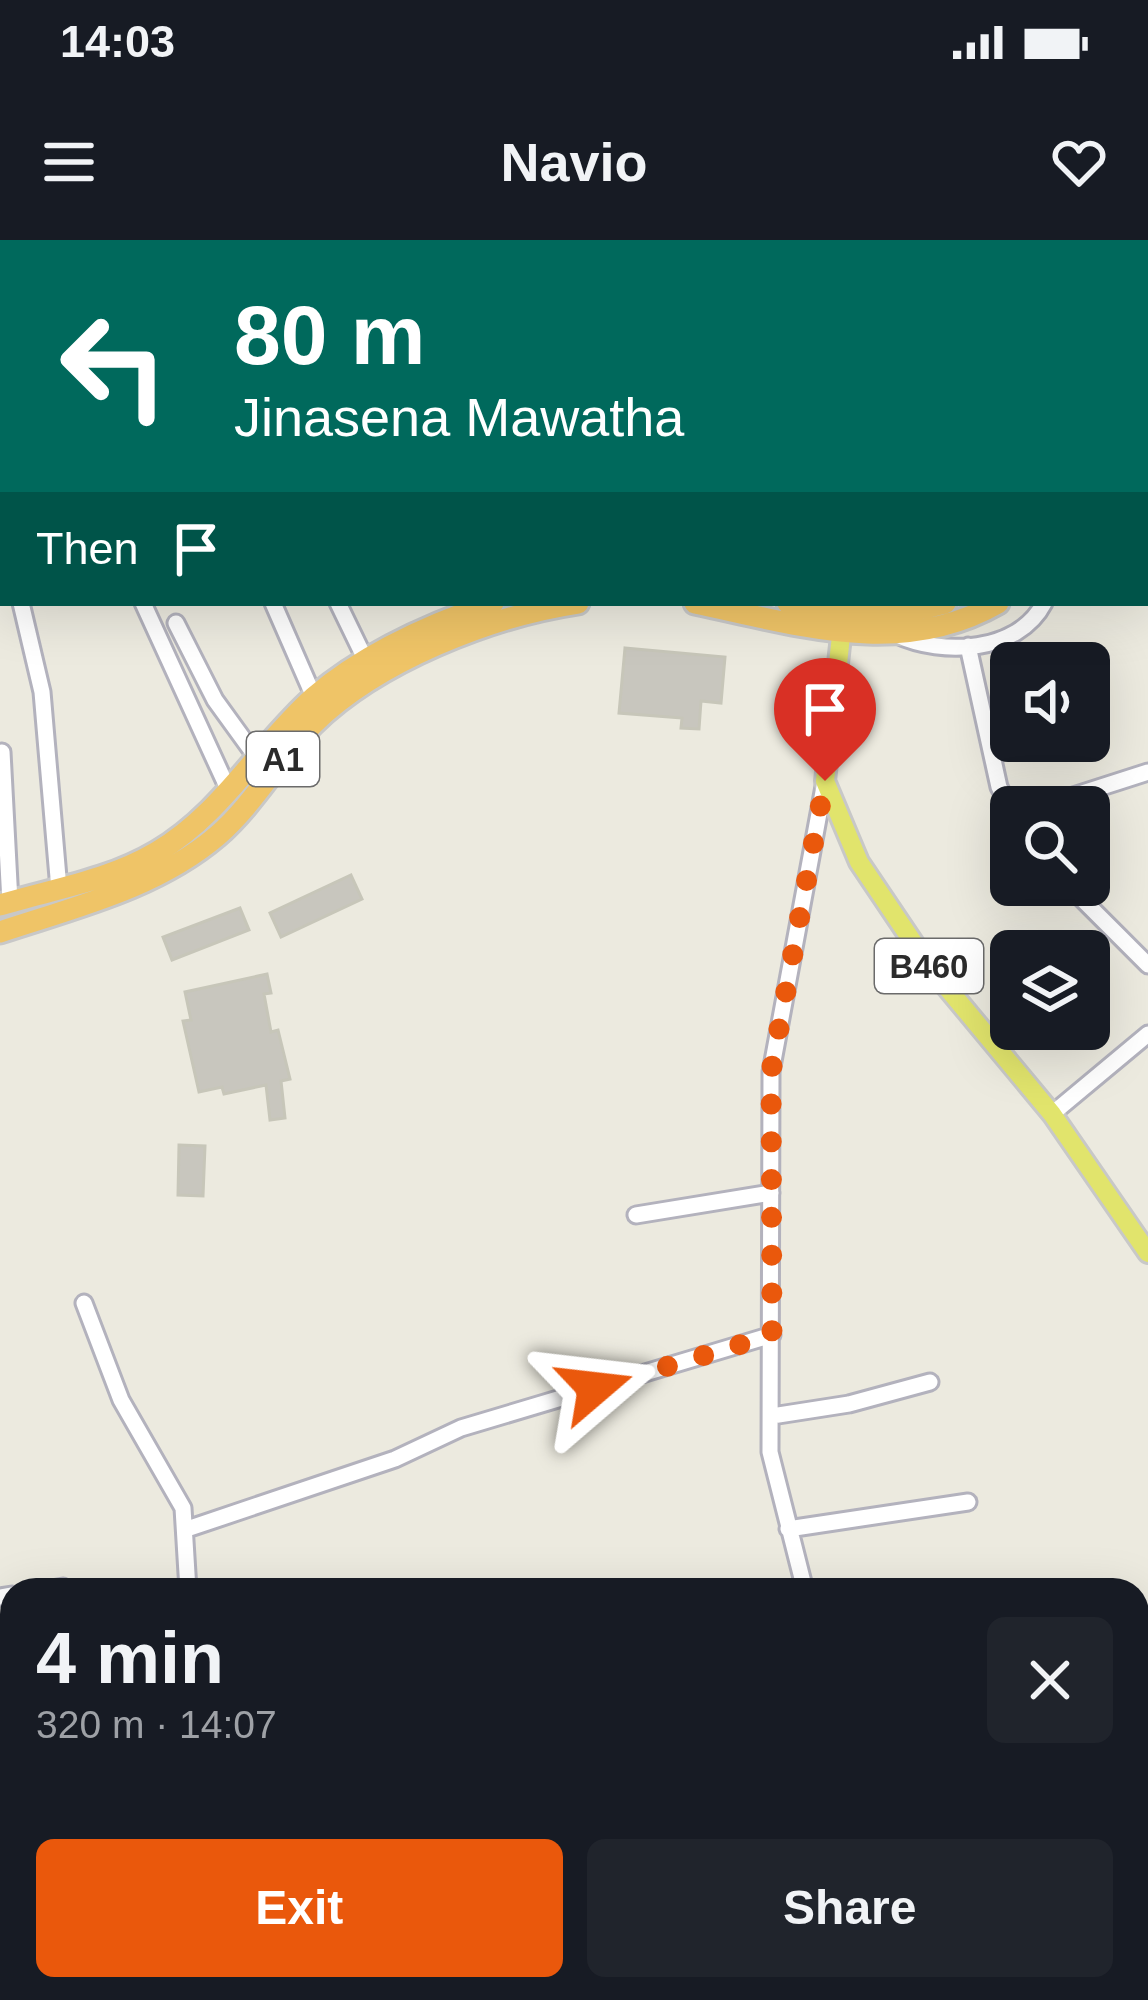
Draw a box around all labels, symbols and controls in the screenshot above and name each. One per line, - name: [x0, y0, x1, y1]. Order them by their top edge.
- text: 14:03: [60, 16, 175, 67]
- icon: menu: [36, 129, 102, 195]
- icon: heart: [1046, 129, 1112, 195]
- text: Navio: [500, 132, 648, 192]
- icon: left: [36, 288, 192, 444]
- text: 80 m: [234, 288, 425, 382]
- text: Jinasena Mawatha: [234, 387, 684, 447]
- icon: arrive: [163, 516, 229, 582]
- text: Then: [36, 523, 139, 574]
- map controls: [990, 642, 1110, 1050]
- button: sound: [990, 642, 1110, 762]
- pin: [774, 658, 876, 781]
- icon: arrive: [792, 676, 858, 742]
- road number: A1: [247, 732, 319, 786]
- button: search: [990, 786, 1110, 906]
- button: layers: [990, 930, 1110, 1050]
- road number: B460: [875, 939, 983, 993]
- position arrow: [532, 1325, 658, 1451]
- button: close: [987, 1617, 1113, 1743]
- text: 4 min: [36, 1618, 224, 1698]
- text: 320 m · 14:07: [36, 1703, 277, 1746]
- button: Exit: [36, 1839, 563, 1977]
- button: Share: [587, 1839, 1113, 1977]

